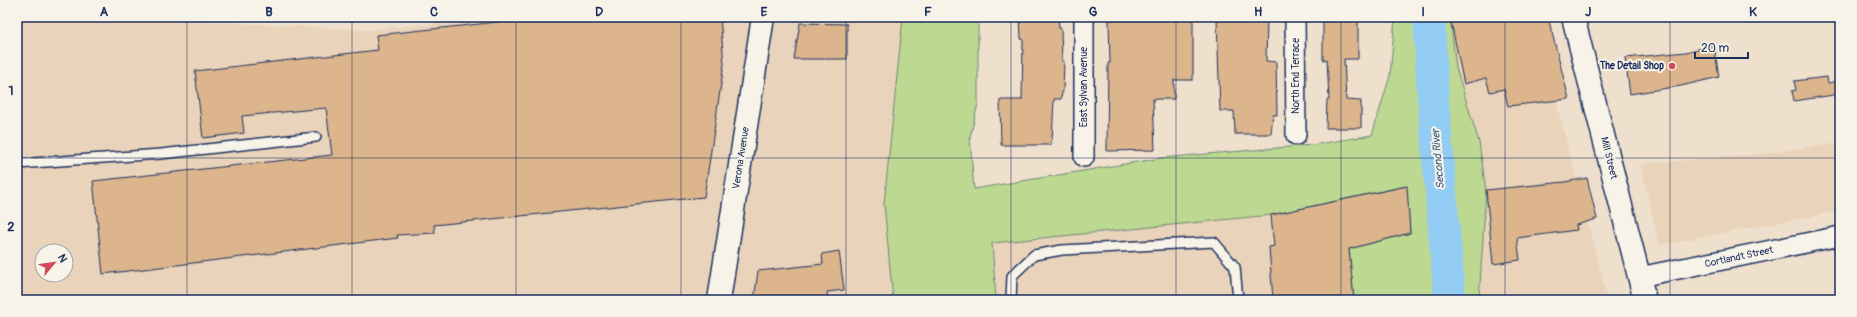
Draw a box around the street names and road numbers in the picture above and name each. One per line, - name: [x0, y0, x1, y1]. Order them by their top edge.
- street label: North End Terrace: [1290, 38, 1302, 114]
- street label: East Sylvan Avenue: [1078, 47, 1090, 127]
- street label: Verona Avenue: [730, 126, 752, 190]
- street label: Mill Street: [1598, 136, 1620, 181]
- street label: Cortlandt Street: [1704, 244, 1775, 270]

